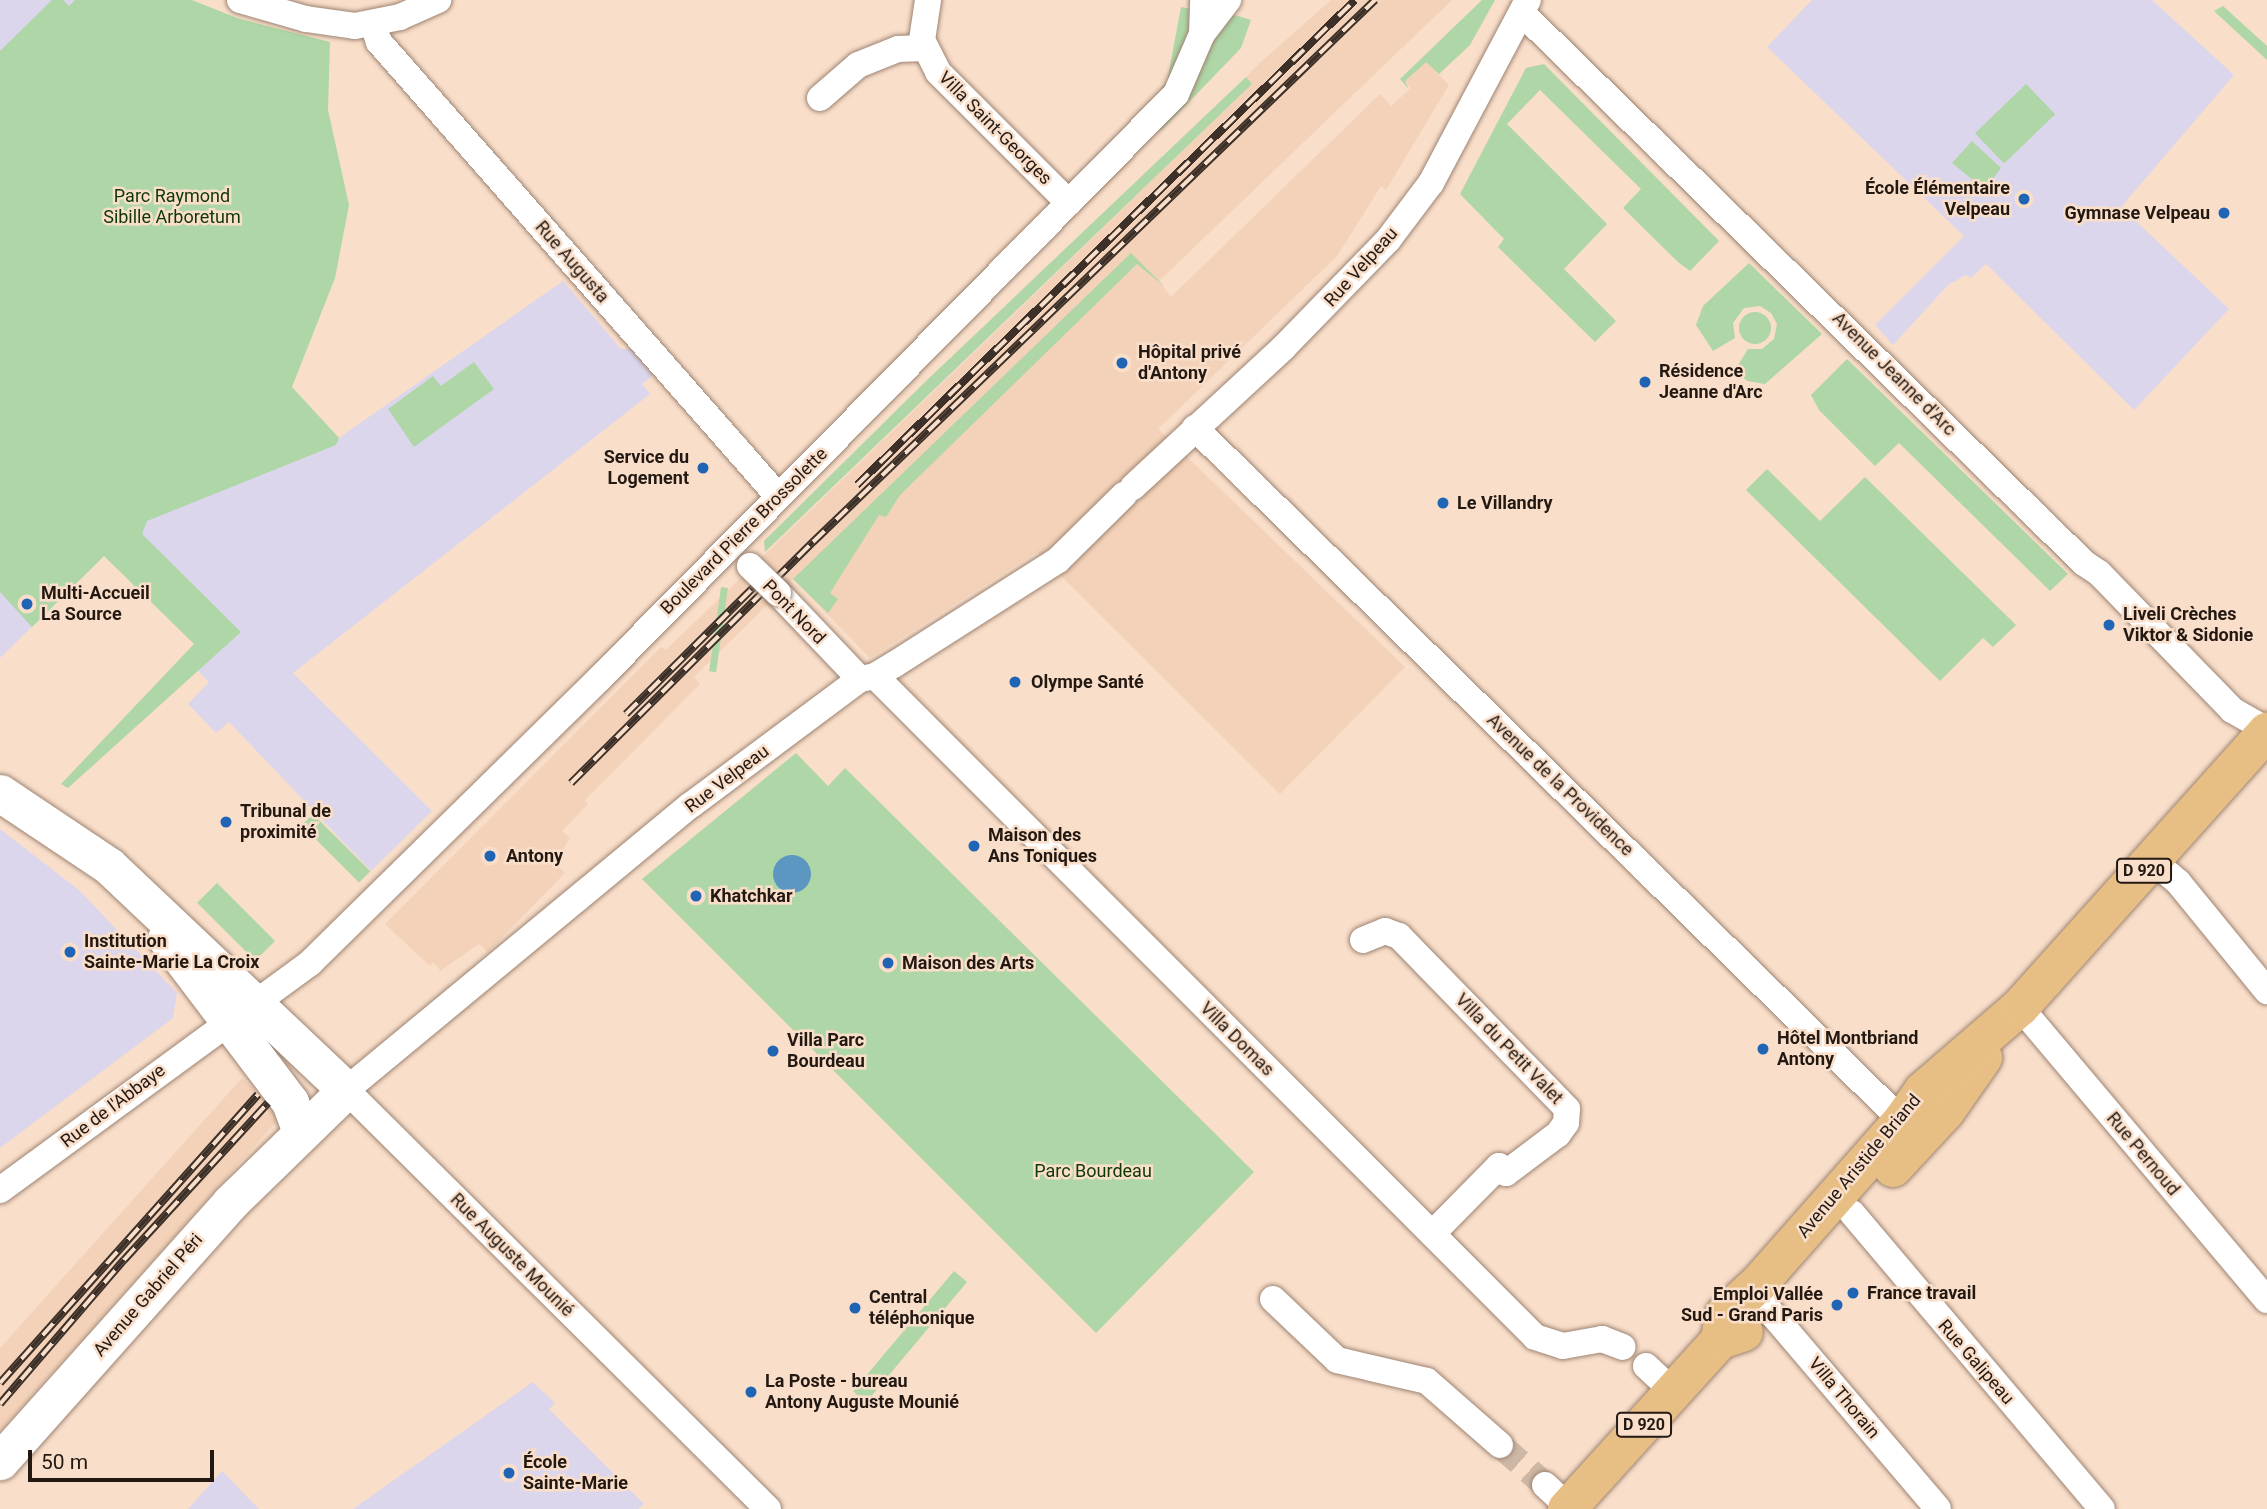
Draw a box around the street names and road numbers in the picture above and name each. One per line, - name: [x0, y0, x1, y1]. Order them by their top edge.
- street label: Villa Saint-Georges: [934, 67, 1056, 189]
- street label: Rue Augusta: [531, 217, 613, 307]
- street label: Rue Velpeau: [1320, 223, 1402, 311]
- street label: Avenue Jeanne d'Arc: [1828, 308, 1960, 440]
- street label: Boulevard Pierre Brossolette: [656, 443, 832, 619]
- street label: Pont Nord: [758, 575, 830, 649]
- street label: Avenue de la Providence: [1482, 709, 1638, 861]
- street label: Rue Velpeau: [681, 740, 773, 818]
- road number: D 920: [2116, 858, 2172, 884]
- street label: Villa du Petit Valet: [1451, 989, 1567, 1109]
- street label: Villa Domas: [1195, 997, 1279, 1081]
- street label: Rue de l'Abbaye: [56, 1060, 170, 1152]
- street label: Avenue Aristide Briand: [1793, 1090, 1925, 1242]
- street label: Rue Pernoud: [2102, 1108, 2184, 1200]
- street label: Rue Auguste Mounié: [446, 1189, 578, 1321]
- street label: Avenue Gabriel Péri: [89, 1229, 207, 1361]
- street label: Rue Galipeau: [1933, 1315, 2019, 1409]
- street label: Villa Thorain: [1804, 1353, 1884, 1443]
- road number: D 920: [1616, 1413, 1672, 1438]

